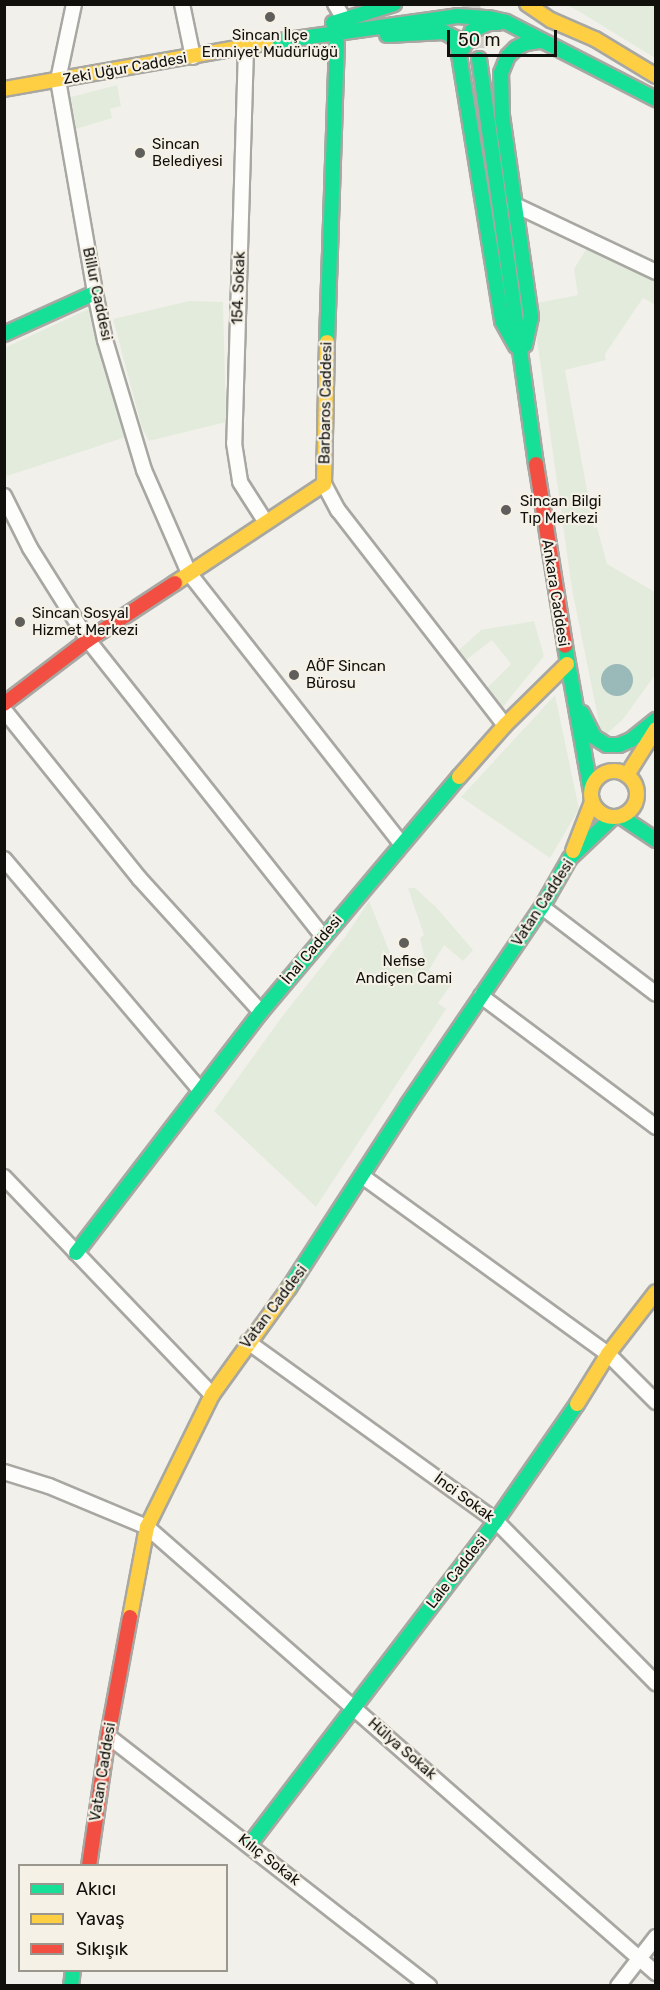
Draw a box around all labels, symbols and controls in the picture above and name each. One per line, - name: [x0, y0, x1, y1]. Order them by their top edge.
- marker: Sincan İlçe Emniyet Müdürlüğü: [263, 10, 277, 24]
- scale bar: [450, 18, 560, 56]
- place label: Sincan İlçe Emniyet Müdürlüğü: [202, 26, 338, 61]
- text: 50 m: [458, 29, 501, 51]
- street label: Zeki Uğur Caddesi: [61, 49, 189, 89]
- place label: Sincan Belediyesi: [152, 135, 223, 170]
- marker: Sincan Belediyesi: [133, 146, 147, 160]
- street label: Billur Caddesi: [78, 246, 116, 342]
- street label: 154. Sokak: [229, 251, 249, 325]
- street label: Barbaros Caddesi: [316, 342, 336, 464]
- place label: Sincan Bilgi Tıp Merkezi: [520, 492, 601, 527]
- marker: Sincan Bilgi Tıp Merkezi: [497, 501, 515, 519]
- street label: Ankara Caddesi: [538, 538, 572, 648]
- place label: Sincan Sosyal Hizmet Merkezi: [32, 604, 138, 639]
- marker: Sincan Sosyal Hizmet Merkezi: [13, 615, 27, 629]
- place label: AÖF Sincan Bürosu: [306, 657, 386, 692]
- marker: AÖF Sincan Bürosu: [287, 668, 301, 682]
- street label: Vatan Caddesi: [508, 856, 578, 950]
- street label: İnal Caddesi: [278, 912, 346, 988]
- marker: Nefise Andiçen Cami: [397, 936, 411, 950]
- place label: Nefise Andiçen Cami: [356, 952, 452, 987]
- street label: Vatan Caddesi: [237, 1262, 311, 1352]
- street label: İnci Sokak: [430, 1470, 498, 1526]
- street label: Lale Caddesi: [423, 1532, 491, 1612]
- street label: Hülya Sokak: [364, 1714, 440, 1784]
- street label: Vatan Caddesi: [86, 1721, 120, 1823]
- street label: Kılıç Sokak: [235, 1830, 303, 1890]
- legend: [18, 1864, 228, 1972]
- text: Akıcı: [76, 1878, 116, 1900]
- text: Yavaş: [76, 1908, 124, 1930]
- text: Sıkışık: [76, 1938, 128, 1960]

